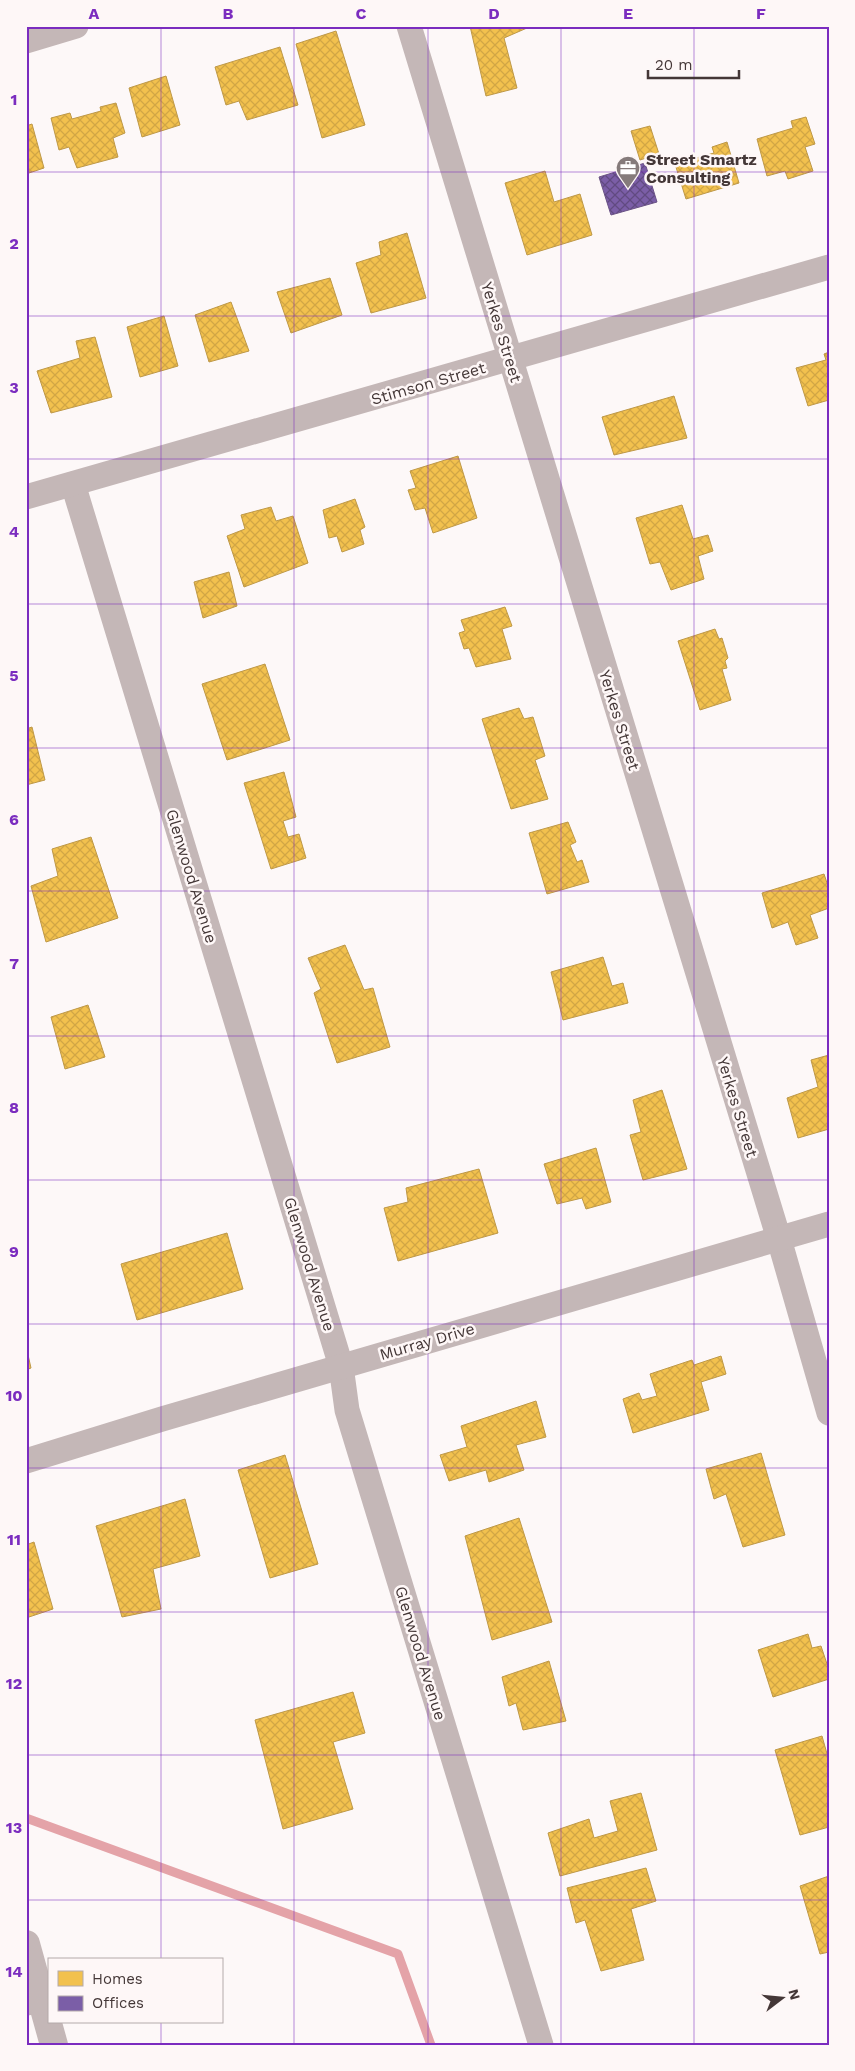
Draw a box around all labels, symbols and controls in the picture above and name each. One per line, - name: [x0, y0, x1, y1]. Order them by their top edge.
- text: A: [89, 4, 100, 23]
- text: B: [223, 4, 234, 23]
- text: C: [356, 4, 367, 23]
- text: D: [488, 4, 500, 23]
- text: E: [623, 4, 633, 23]
- text: F: [756, 4, 766, 23]
- scale bar: [648, 48, 739, 80]
- text: 20 m: [655, 56, 693, 74]
- text: 1: [11, 90, 17, 109]
- place label: Street Smartz Consulting: [646, 150, 757, 187]
- office icon: Street Smartz Consulting: [615, 155, 641, 189]
- text: 2: [9, 234, 19, 253]
- street label: Yerkes Street: [477, 280, 526, 385]
- street label: Stimson Street: [369, 358, 488, 409]
- text: 3: [9, 378, 19, 397]
- text: 4: [9, 522, 19, 541]
- text: 5: [9, 666, 19, 685]
- street label: Yerkes Street: [595, 668, 644, 773]
- street label: Glenwood Avenue: [162, 807, 221, 946]
- text: 6: [9, 810, 19, 829]
- text: 7: [9, 954, 19, 973]
- street label: Yerkes Street: [713, 1055, 762, 1160]
- text: 8: [9, 1098, 19, 1117]
- street label: Glenwood Avenue: [280, 1195, 339, 1334]
- text: 9: [9, 1242, 19, 1261]
- street label: Murray Drive: [377, 1319, 477, 1364]
- text: 10: [5, 1386, 23, 1405]
- text: 11: [7, 1530, 21, 1549]
- street label: Glenwood Avenue: [391, 1584, 450, 1723]
- text: 12: [6, 1674, 22, 1693]
- text: 13: [6, 1818, 22, 1837]
- legend: [48, 1958, 222, 2024]
- text: 14: [5, 1962, 23, 1981]
- text: Homes: [92, 1970, 143, 1988]
- north arrow: [758, 1974, 808, 2024]
- text: N: [785, 1987, 804, 2002]
- text: Offices: [92, 1994, 144, 2012]

